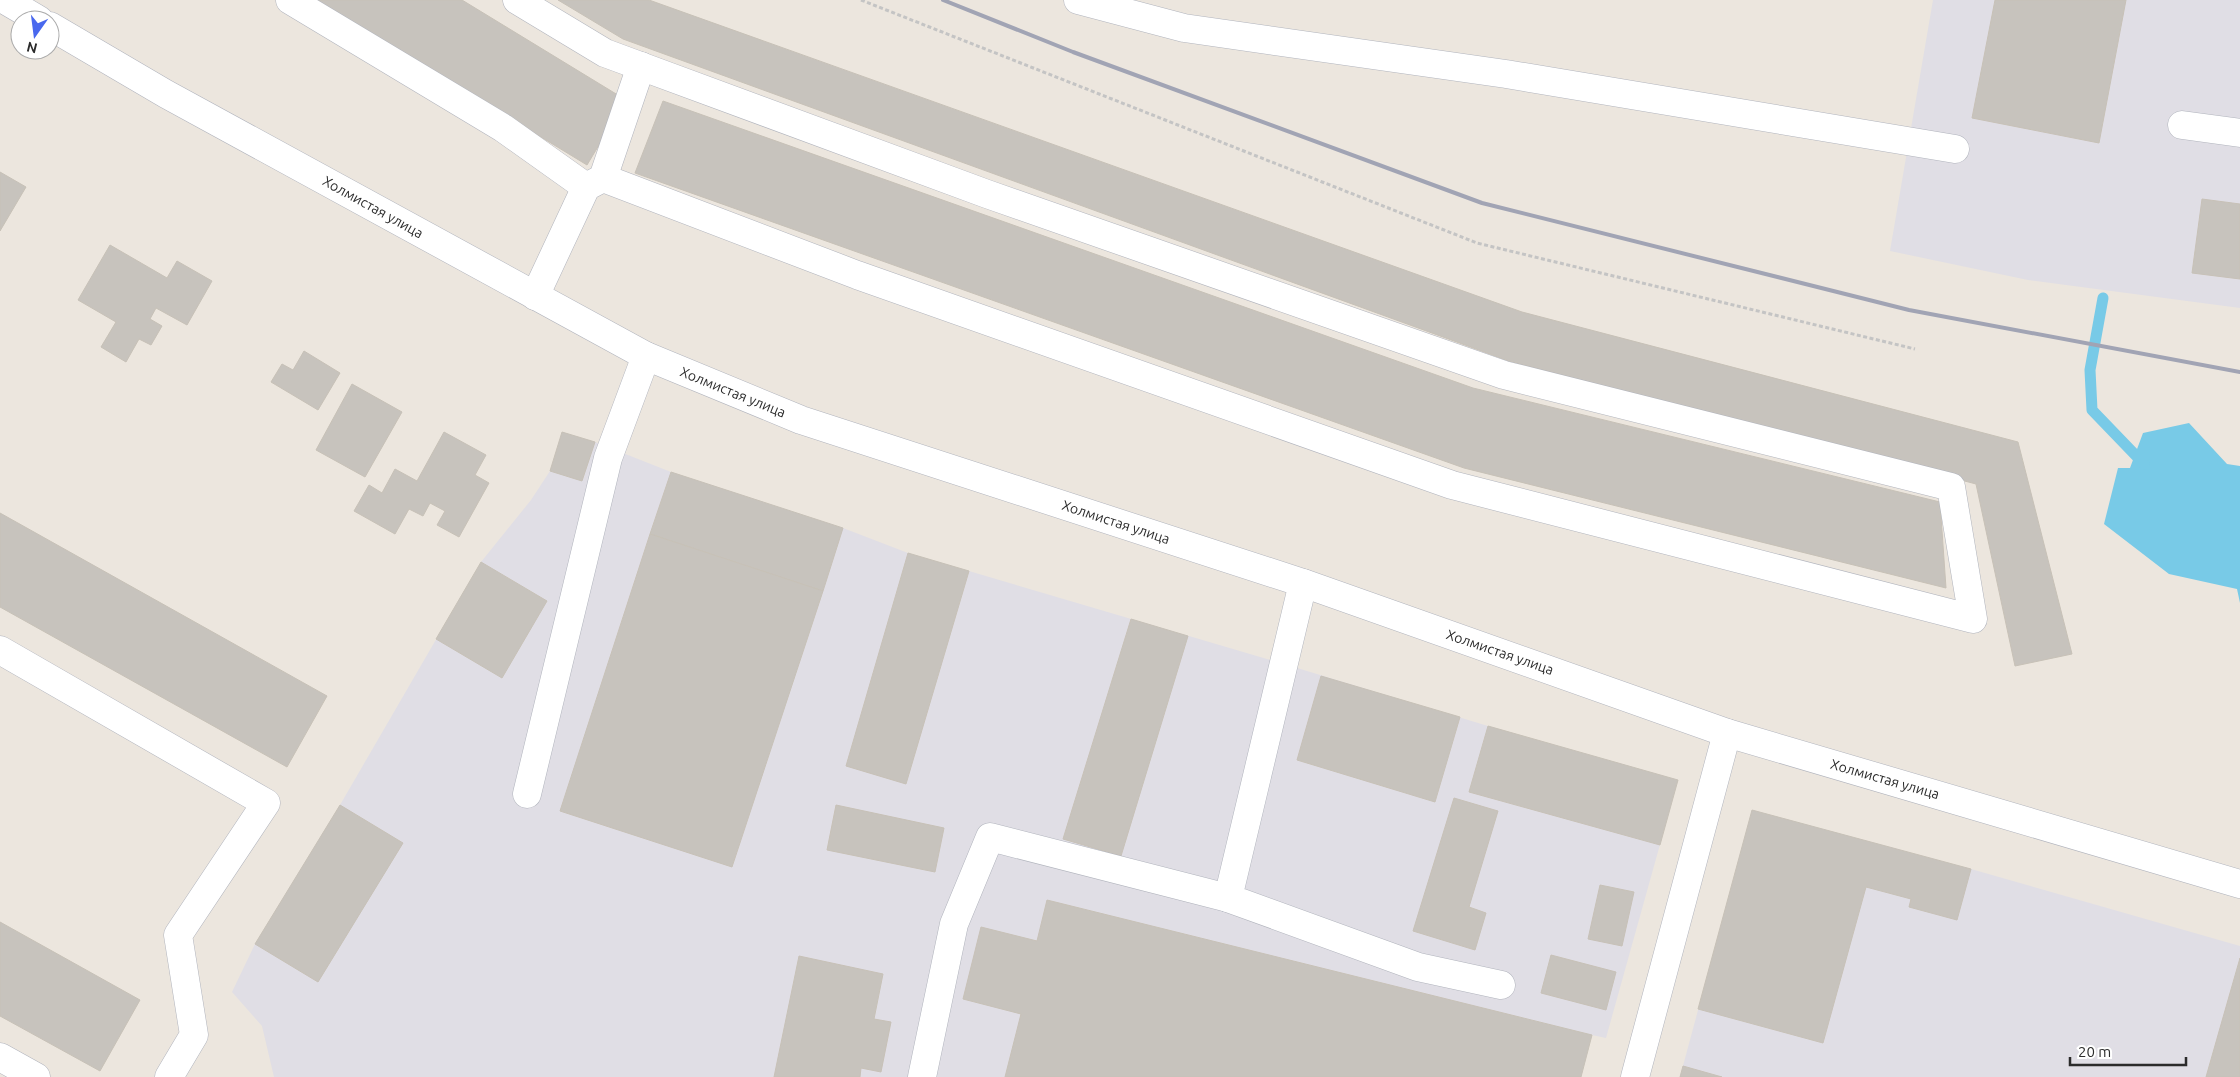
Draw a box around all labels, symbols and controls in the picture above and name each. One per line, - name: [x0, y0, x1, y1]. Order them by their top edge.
- north arrow: [10, 10, 60, 60]
- text: N: [25, 39, 39, 57]
- street label: Холмистая улица: [320, 173, 426, 241]
- street label: Холмистая улица: [678, 364, 788, 420]
- street label: Холмистая улица: [1060, 497, 1172, 547]
- street label: Холмистая улица: [1444, 626, 1556, 678]
- street label: Холмистая улица: [1829, 756, 1941, 802]
- scale bar: [2070, 1034, 2186, 1066]
- text: 20 m: [2078, 1043, 2111, 1060]

